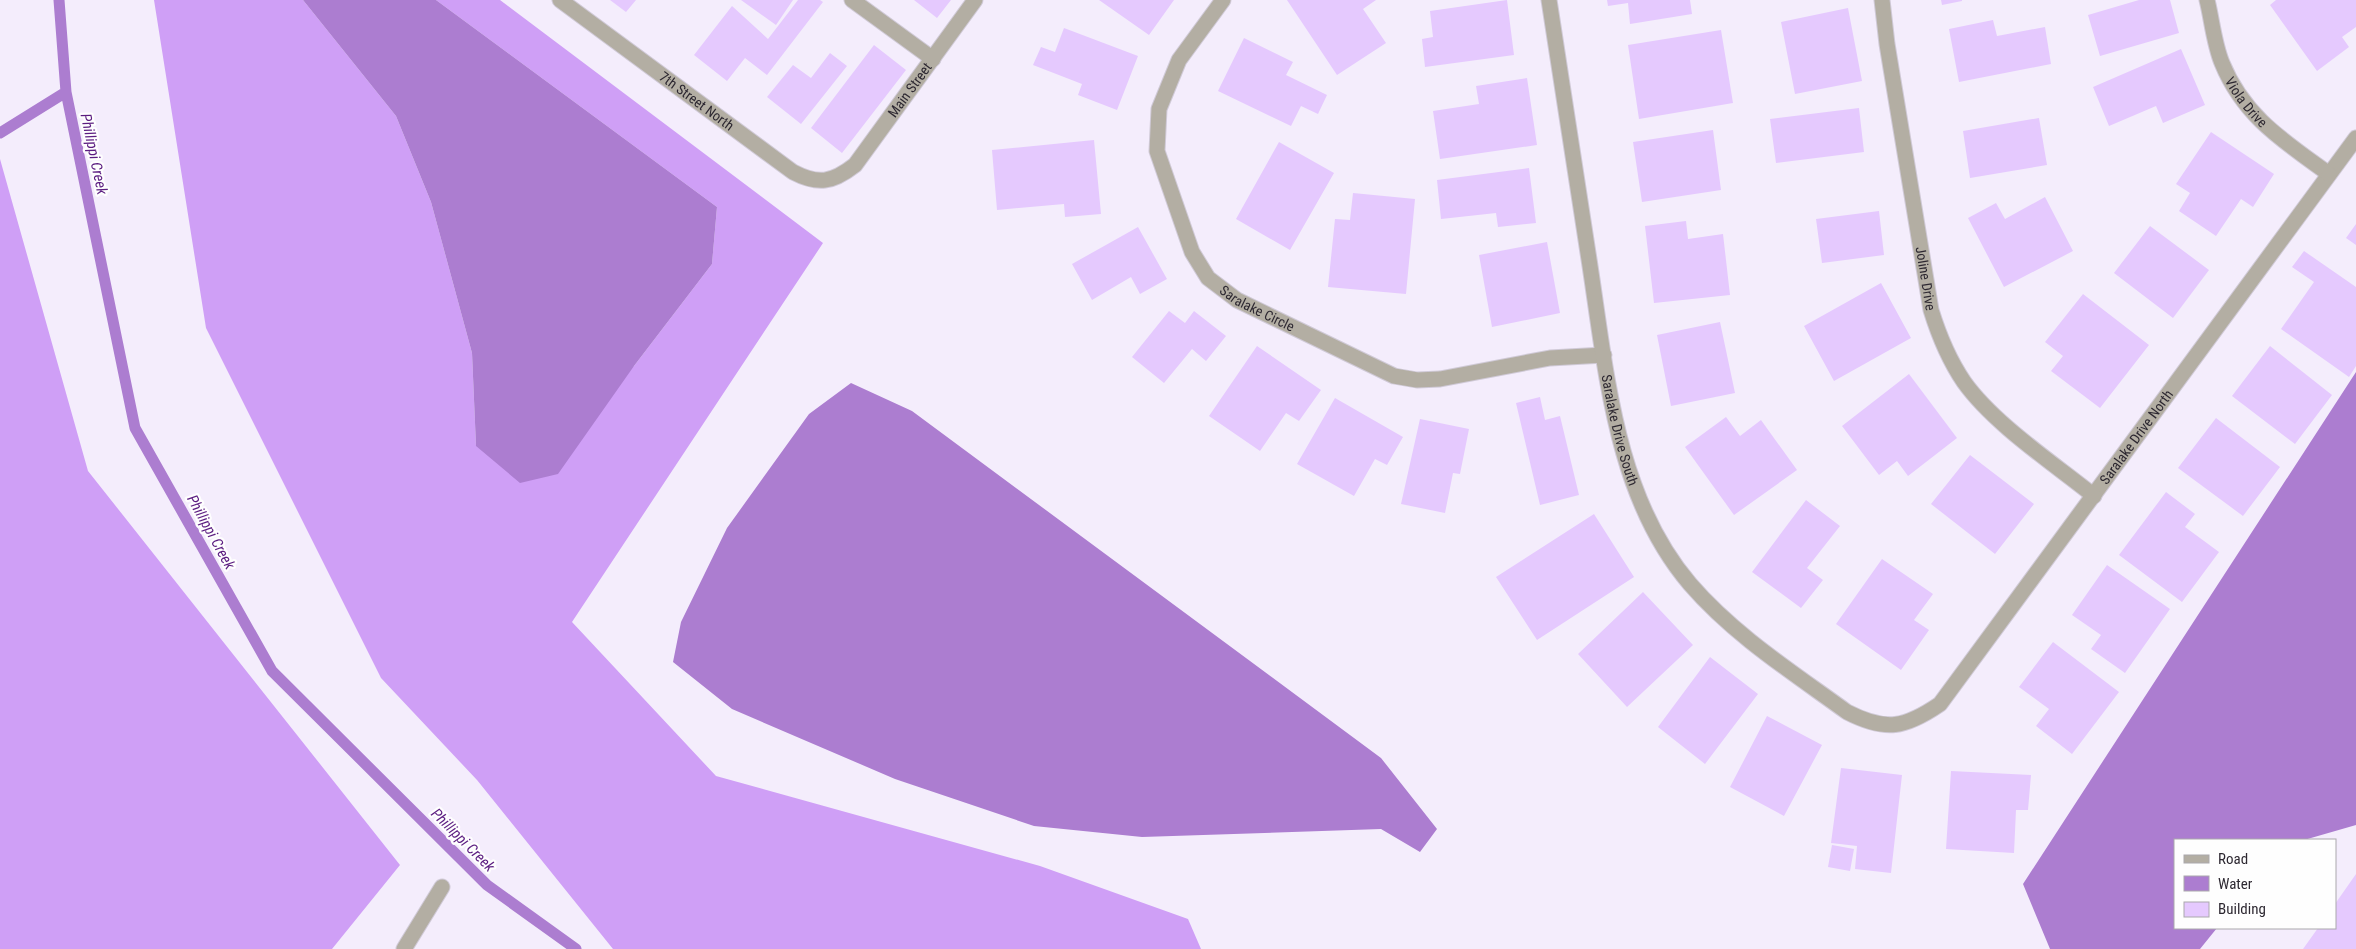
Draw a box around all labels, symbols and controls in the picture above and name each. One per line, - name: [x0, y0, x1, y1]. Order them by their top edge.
- street label: Main Street: [885, 60, 935, 120]
- street label: 7th Street North: [656, 68, 737, 134]
- street label: Viola Drive: [2222, 74, 2271, 131]
- water label: Phillippi Creek: [77, 112, 111, 197]
- street label: Joline Drive: [1913, 245, 1939, 312]
- street label: Saralake Circle: [1217, 282, 1297, 335]
- street label: Saralake Drive South: [1598, 373, 1642, 488]
- street label: Saralake Drive North: [2096, 387, 2176, 487]
- water label: Phillippi Creek: [183, 492, 239, 573]
- water label: Phillippi Creek: [428, 805, 499, 876]
- legend: [2174, 839, 2336, 929]
- text: Road: [2218, 850, 2248, 868]
- text: Water: [2218, 875, 2253, 893]
- text: Building: [2218, 900, 2266, 918]

